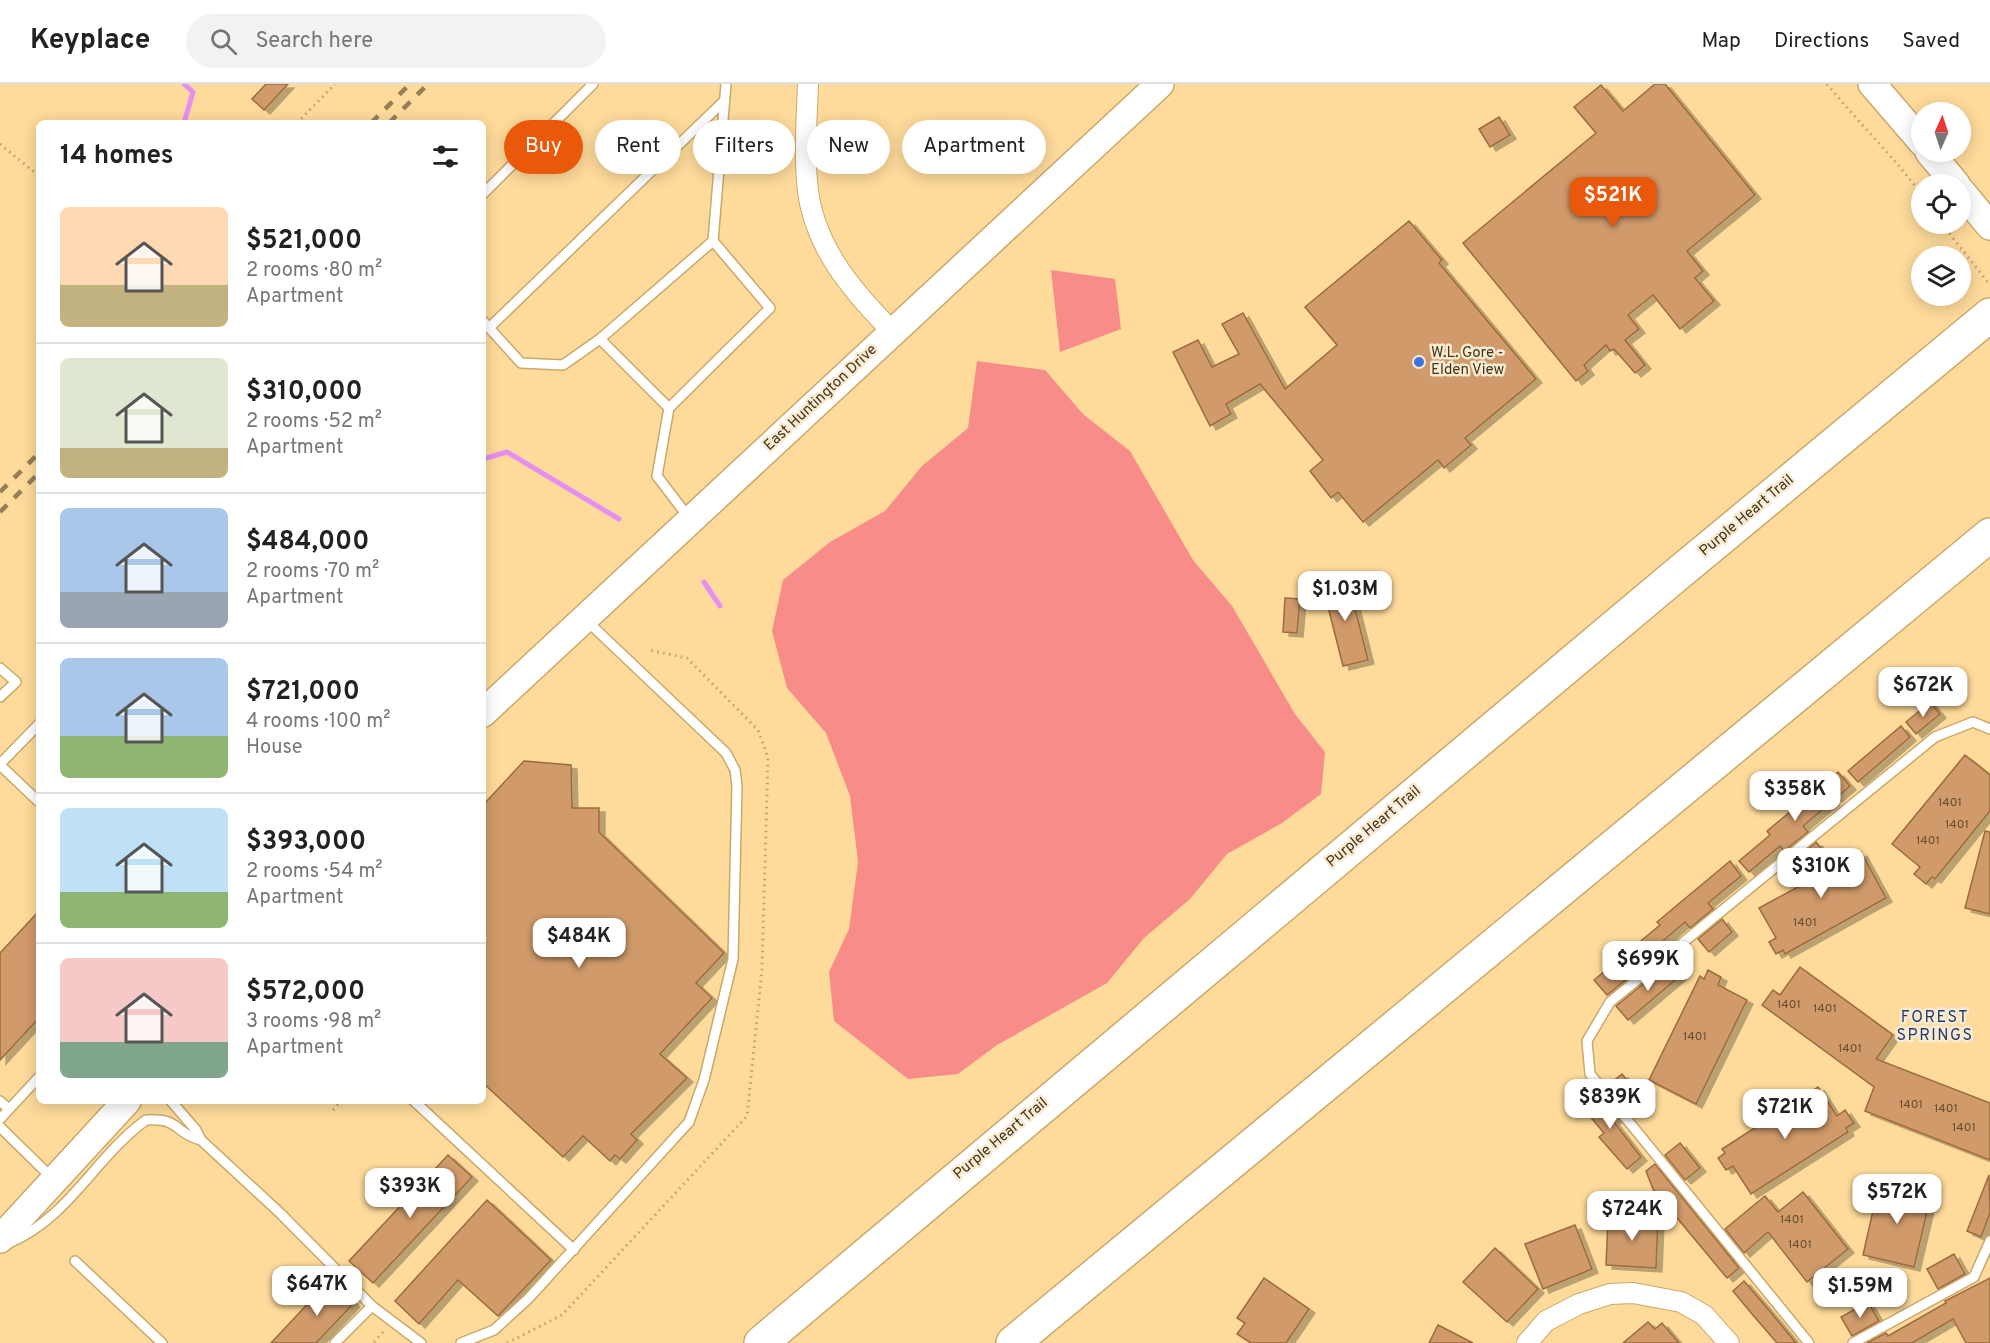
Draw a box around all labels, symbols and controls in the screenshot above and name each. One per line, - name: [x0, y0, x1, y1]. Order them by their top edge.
- search box: [186, 14, 606, 68]
- text: Keyplace: [30, 23, 150, 59]
- icon: search: [207, 25, 240, 58]
- text: Search here: [255, 28, 373, 55]
- text: Map: [1701, 28, 1741, 55]
- text: Directions: [1774, 28, 1869, 55]
- text: Saved: [1902, 28, 1960, 55]
- north arrow: [1911, 102, 1971, 162]
- map controls: [1911, 102, 1971, 306]
- chip: Buy: [504, 120, 583, 174]
- chip: Rent: [595, 120, 681, 174]
- chip: Filters: [693, 120, 795, 174]
- chip: New: [807, 120, 890, 174]
- chip: Apartment: [902, 120, 1046, 174]
- text: 14 homes: [60, 140, 174, 173]
- icon: filters: [429, 140, 462, 173]
- button: locate: [1911, 174, 1971, 234]
- pin: $521K: [1571, 177, 1655, 228]
- text: $521K: [1584, 183, 1642, 209]
- text: $521,000: [246, 225, 362, 258]
- icon: home: [108, 231, 180, 303]
- button: layers: [1911, 246, 1971, 306]
- text: 2 rooms · 80 m²: [246, 258, 382, 284]
- text: Apartment: [246, 284, 344, 310]
- street label: East Huntington Drive: [760, 341, 882, 455]
- place label: W.L. Gore - Elden View: [1431, 344, 1504, 380]
- marker: W.L. Gore - Elden View: [1412, 355, 1426, 369]
- text: $310,000: [246, 376, 363, 409]
- icon: home: [108, 382, 180, 454]
- text: 2 rooms · 52 m²: [246, 409, 382, 435]
- text: Apartment: [246, 435, 344, 461]
- street label: Purple Heart Trail: [1696, 471, 1798, 561]
- text: $484,000: [246, 526, 369, 559]
- icon: home: [108, 532, 180, 604]
- text: 2 rooms · 70 m²: [246, 559, 379, 585]
- pin: $1.03M: [1296, 571, 1394, 622]
- text: $1.03M: [1312, 577, 1378, 603]
- text: Apartment: [246, 585, 344, 611]
- pin: $672K: [1881, 667, 1965, 718]
- text: $672K: [1892, 673, 1954, 699]
- text: $721,000: [246, 676, 360, 709]
- icon: home: [108, 682, 180, 754]
- text: 4 rooms · 100 m²: [246, 709, 391, 735]
- text: House: [246, 735, 302, 761]
- pin: $358K: [1753, 771, 1837, 822]
- text: $358K: [1764, 777, 1826, 803]
- street label: Purple Heart Trail: [1323, 782, 1425, 872]
- house number: 1401: [1938, 795, 1962, 811]
- house number: 1401: [1945, 817, 1969, 833]
- text: $393,000: [246, 826, 366, 859]
- icon: home: [108, 832, 180, 904]
- house number: 1401: [1916, 833, 1940, 849]
- pin: $310K: [1779, 848, 1863, 899]
- text: $310K: [1791, 854, 1851, 880]
- text: 2 rooms · 54 m²: [246, 859, 383, 885]
- text: Apartment: [246, 885, 344, 911]
- house number: 1401: [1793, 915, 1817, 931]
- pin: $484K: [537, 918, 621, 969]
- text: $484K: [547, 924, 611, 950]
- pin: $699K: [1606, 941, 1690, 992]
- text: $699K: [1616, 947, 1680, 973]
- text: $572,000: [246, 976, 365, 1009]
- icon: home: [108, 982, 180, 1054]
- house number: 1401: [1777, 997, 1801, 1013]
- house number: 1401: [1813, 1001, 1837, 1017]
- district label: FOREST SPRINGS: [1896, 1008, 1974, 1046]
- text: 3 rooms · 98 m²: [246, 1009, 381, 1035]
- house number: 1401: [1683, 1029, 1707, 1045]
- text: Apartment: [246, 1035, 344, 1061]
- house number: 1401: [1838, 1041, 1862, 1057]
- pin: $839K: [1568, 1079, 1652, 1130]
- text: $839K: [1578, 1085, 1642, 1111]
- pin: $721K: [1743, 1089, 1827, 1140]
- street label: Purple Heart Trail: [950, 1094, 1052, 1184]
- text: $721K: [1757, 1095, 1813, 1121]
- house number: 1401: [1899, 1097, 1923, 1113]
- house number: 1401: [1934, 1101, 1958, 1117]
- house number: 1401: [1952, 1120, 1976, 1136]
- pin: $393K: [368, 1168, 452, 1219]
- text: $393K: [379, 1174, 441, 1200]
- pin: $572K: [1855, 1174, 1939, 1225]
- text: $572K: [1866, 1180, 1928, 1206]
- pin: $724K: [1590, 1191, 1674, 1242]
- text: $724K: [1601, 1197, 1663, 1223]
- house number: 1401: [1780, 1212, 1804, 1228]
- house number: 1401: [1788, 1237, 1812, 1253]
- pin: $647K: [275, 1266, 359, 1317]
- pin: $1.59M: [1811, 1268, 1909, 1319]
- text: $647K: [286, 1272, 348, 1298]
- text: $1.59M: [1827, 1274, 1893, 1300]

